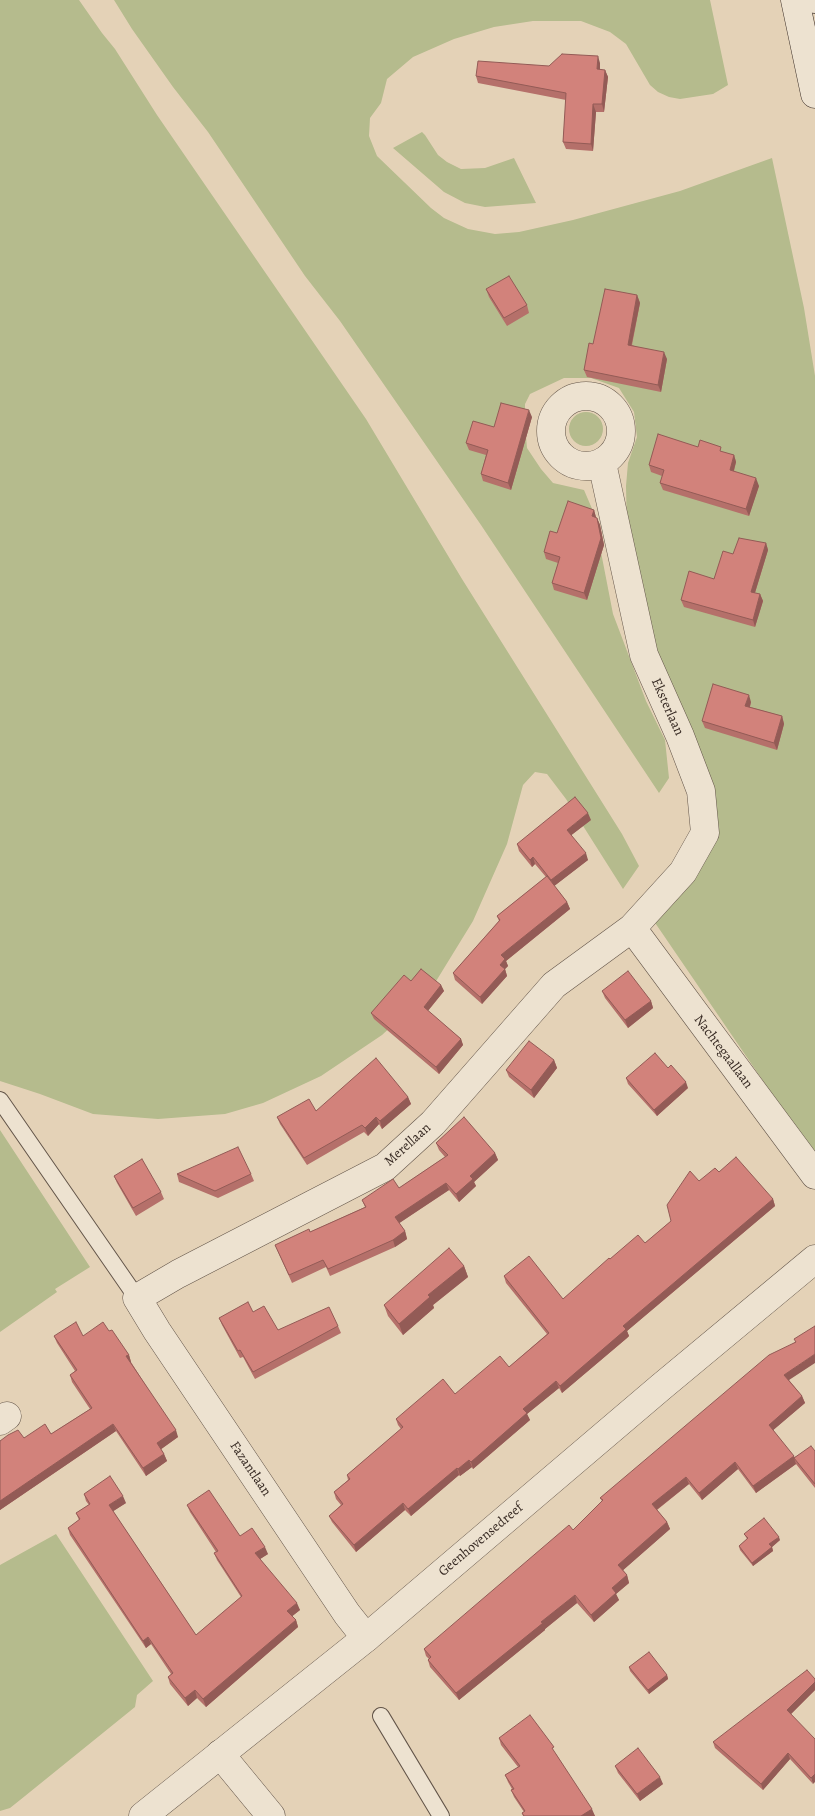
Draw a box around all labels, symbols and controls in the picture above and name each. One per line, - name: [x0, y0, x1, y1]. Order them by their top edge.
- street label: Eksterlaan: [647, 676, 687, 738]
- street label: Nachtegaallaan: [690, 1012, 756, 1092]
- street label: Merellaan: [381, 1120, 435, 1170]
- street label: Fazantlaan: [226, 1438, 274, 1500]
- street label: Geenhovensedreef: [435, 1500, 527, 1580]

